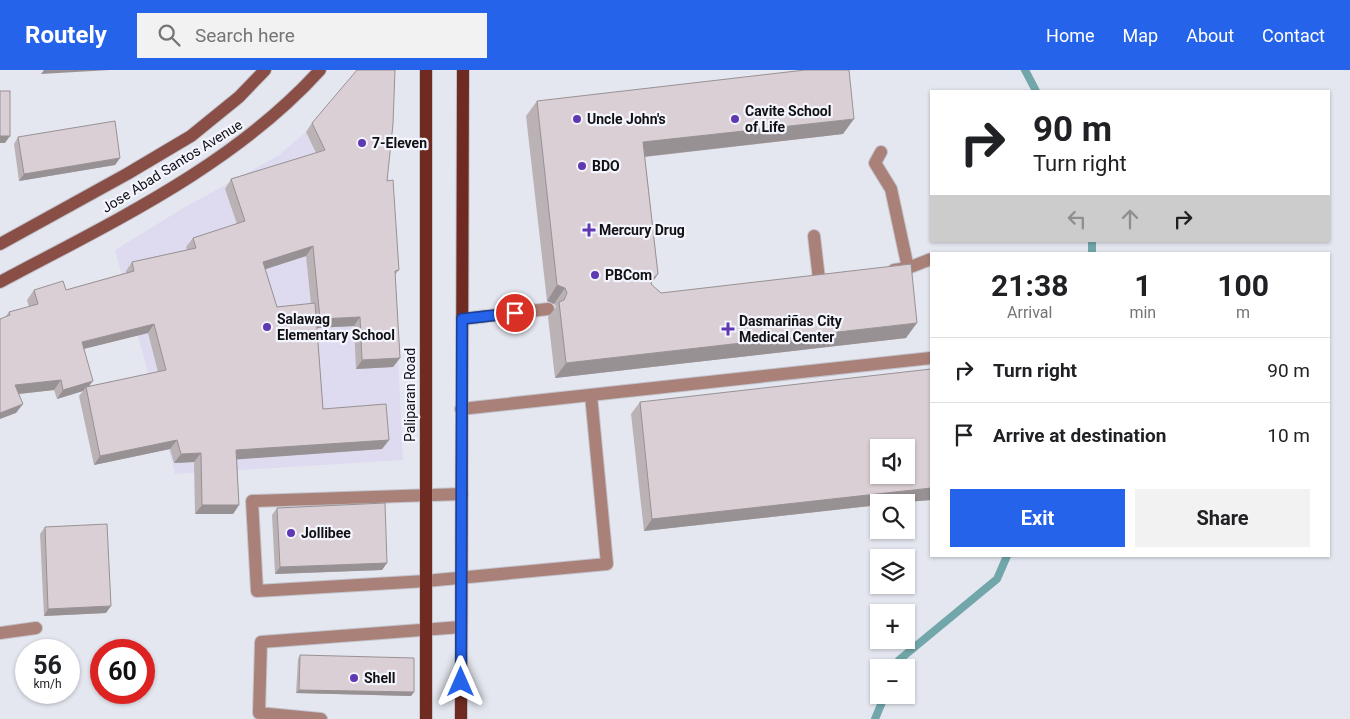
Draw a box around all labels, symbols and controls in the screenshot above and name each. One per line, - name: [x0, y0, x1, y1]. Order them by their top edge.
- search box: [137, 13, 487, 58]
- text: Routely: [25, 21, 107, 49]
- icon: search: [155, 21, 183, 49]
- text: Search here: [195, 24, 295, 47]
- text: Home: [1046, 25, 1095, 46]
- text: Map: [1123, 25, 1158, 46]
- text: About: [1186, 25, 1234, 46]
- text: Contact: [1262, 25, 1325, 46]
- place label: Cavite School of Life: [745, 103, 831, 135]
- text: 90 m: [1033, 109, 1112, 150]
- icon: right: [950, 110, 1015, 175]
- place label: Uncle John's: [587, 111, 666, 127]
- marker: Uncle John's: [571, 113, 583, 125]
- marker: Cavite School of Life: [729, 113, 741, 125]
- street label: Jose Abad Santos Avenue: [99, 116, 245, 216]
- place label: 7-Eleven: [372, 135, 427, 151]
- marker: 7-Eleven: [356, 137, 368, 149]
- text: Turn right: [1033, 151, 1127, 176]
- place label: BDO: [592, 158, 620, 174]
- marker: BDO: [576, 160, 588, 172]
- icon: left: [1063, 205, 1091, 233]
- icon: ahead: [1116, 205, 1144, 233]
- icon: right: [1169, 205, 1197, 233]
- place label: Mercury Drug: [599, 222, 685, 238]
- marker: Mercury Drug: [583, 224, 595, 236]
- place label: PBCom: [605, 267, 652, 283]
- text: 21:38: [991, 268, 1068, 303]
- text: 1: [1134, 268, 1151, 303]
- text: 100: [1217, 268, 1269, 303]
- marker: PBCom: [589, 269, 601, 281]
- pin: [494, 292, 536, 334]
- icon: arrive: [501, 299, 529, 327]
- text: Arrival: [1007, 303, 1052, 322]
- text: min: [1129, 303, 1156, 322]
- text: m: [1236, 303, 1250, 322]
- place label: Salawag Elementary School: [277, 311, 395, 343]
- place label: Dasmariñas City Medical Center: [739, 313, 843, 345]
- marker: Salawag Elementary School: [261, 321, 273, 333]
- marker: Dasmariñas City Medical Center: [721, 322, 735, 336]
- street label: Paliparan Road: [402, 348, 418, 442]
- icon: right: [950, 356, 978, 384]
- text: Turn right: [993, 359, 1077, 382]
- text: 90 m: [1267, 359, 1310, 382]
- icon: arrive: [950, 421, 978, 449]
- text: Arrive at destination: [993, 424, 1166, 447]
- text: 10 m: [1267, 424, 1310, 447]
- map controls: [870, 439, 915, 704]
- button: sound: [870, 439, 915, 484]
- button: Exit: [950, 489, 1125, 547]
- button: Share: [1135, 489, 1310, 547]
- button: search: [870, 494, 915, 539]
- place label: Jollibee: [301, 525, 351, 541]
- marker: Jollibee: [285, 527, 297, 539]
- button: layers: [870, 549, 915, 594]
- button: +: [870, 604, 915, 649]
- speed limit sign: 60: [90, 639, 155, 704]
- text: 56: [33, 651, 62, 680]
- position arrow: [434, 655, 486, 707]
- button: −: [870, 659, 915, 704]
- place label: Shell: [364, 670, 395, 686]
- marker: Shell: [348, 672, 360, 684]
- text: km/h: [33, 677, 62, 691]

